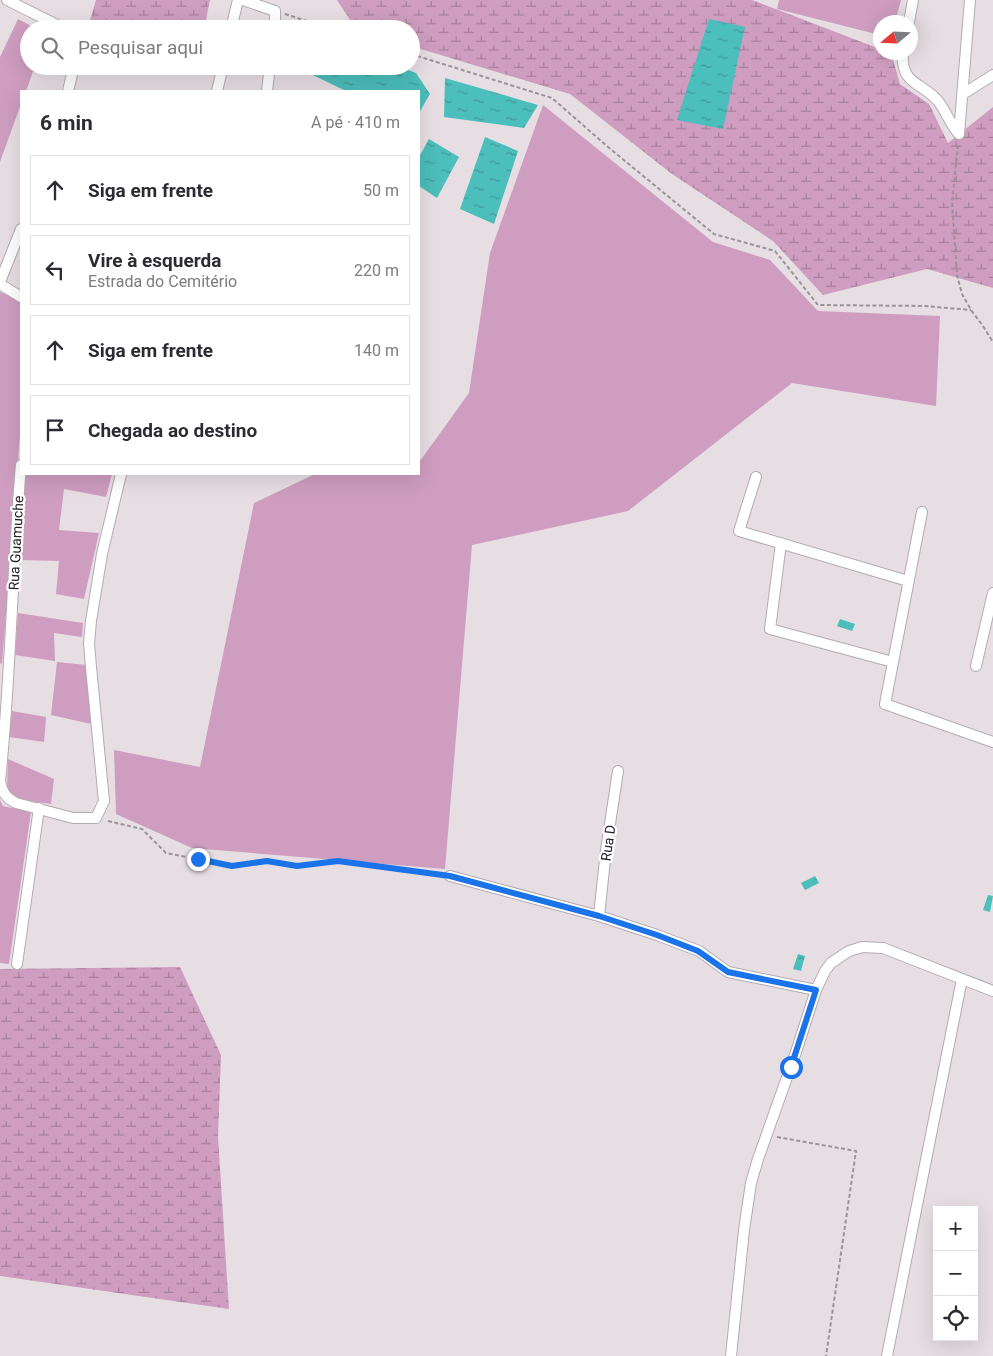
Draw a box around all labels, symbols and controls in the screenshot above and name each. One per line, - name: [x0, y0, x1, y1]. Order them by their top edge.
- north arrow: [873, 15, 918, 60]
- search box: [20, 20, 420, 75]
- icon: search: [38, 34, 66, 62]
- text: Pesquisar aqui: [78, 36, 203, 59]
- text: 6 min: [40, 111, 93, 135]
- text: A pé · 410 m: [311, 113, 400, 132]
- icon: ahead: [41, 176, 69, 204]
- text: Siga em frente: [88, 179, 213, 202]
- text: 50 m: [363, 181, 399, 200]
- text: Vire à esquerda: [88, 249, 221, 272]
- icon: left: [41, 256, 69, 284]
- text: 220 m: [354, 261, 399, 280]
- text: Estrada do Cemitério: [88, 272, 237, 291]
- icon: ahead: [41, 336, 69, 364]
- text: Siga em frente: [88, 339, 213, 362]
- text: 140 m: [354, 341, 399, 360]
- icon: arrive: [41, 416, 69, 444]
- text: Chegada ao destino: [88, 419, 257, 442]
- street label: Rua Guamuche: [6, 495, 26, 591]
- street label: Rua D: [598, 824, 618, 862]
- route end: [187, 848, 210, 871]
- route start: [780, 1056, 803, 1079]
- map controls: [933, 1206, 978, 1341]
- button: +: [933, 1206, 978, 1251]
- button: −: [933, 1251, 978, 1296]
- button: locate: [933, 1296, 978, 1341]

